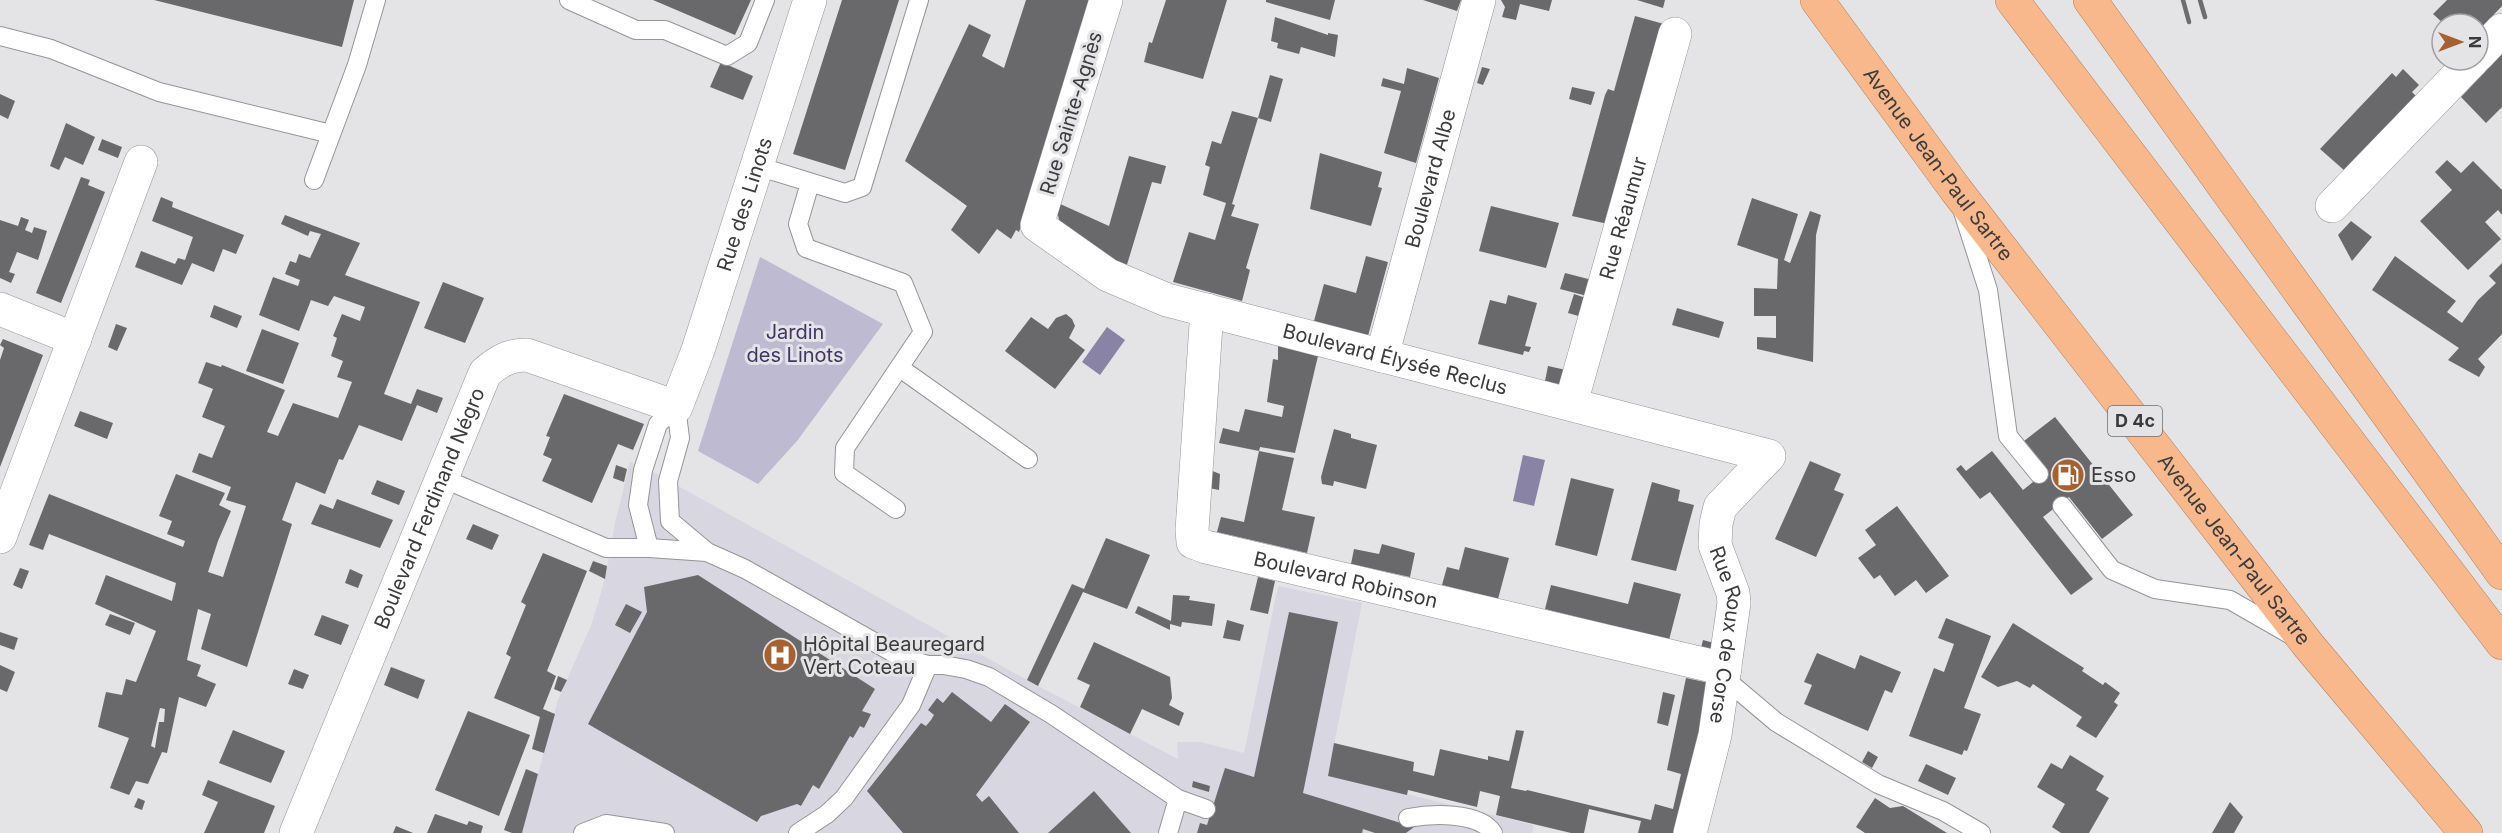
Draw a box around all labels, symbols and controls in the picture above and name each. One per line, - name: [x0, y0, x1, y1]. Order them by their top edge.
- north arrow: [2430, 12, 2490, 72]
- street label: Rue Sainte-Agnès: [1035, 29, 1107, 197]
- text: N: [2465, 36, 2485, 48]
- street label: Avenue Jean-Paul Sartre: [1858, 63, 2018, 265]
- street label: Boulevard Albe: [1400, 106, 1461, 251]
- street label: Rue des Linots: [712, 135, 777, 274]
- street label: Rue Réaumur: [1594, 154, 1652, 282]
- street label: Boulevard Élysée Reclus: [1280, 319, 1510, 400]
- park label: Jardin des Linots: [747, 320, 843, 367]
- street label: Boulevard Ferdinand Négro: [369, 384, 490, 632]
- road number: D 4c: [2108, 406, 2162, 436]
- street label: Avenue Jean-Paul Sartre: [2153, 449, 2316, 650]
- fuel station icon: Esso: [2050, 457, 2086, 493]
- place label: Esso: [2091, 463, 2136, 487]
- street label: Rue Roux de Corse: [1705, 543, 1747, 725]
- street label: Boulevard Robinson: [1251, 547, 1440, 613]
- place label: Hôpital Beauregard Vert Coteau: [803, 632, 985, 679]
- hospital icon: Hôpital Beauregard Vert Coteau: [762, 637, 798, 673]

